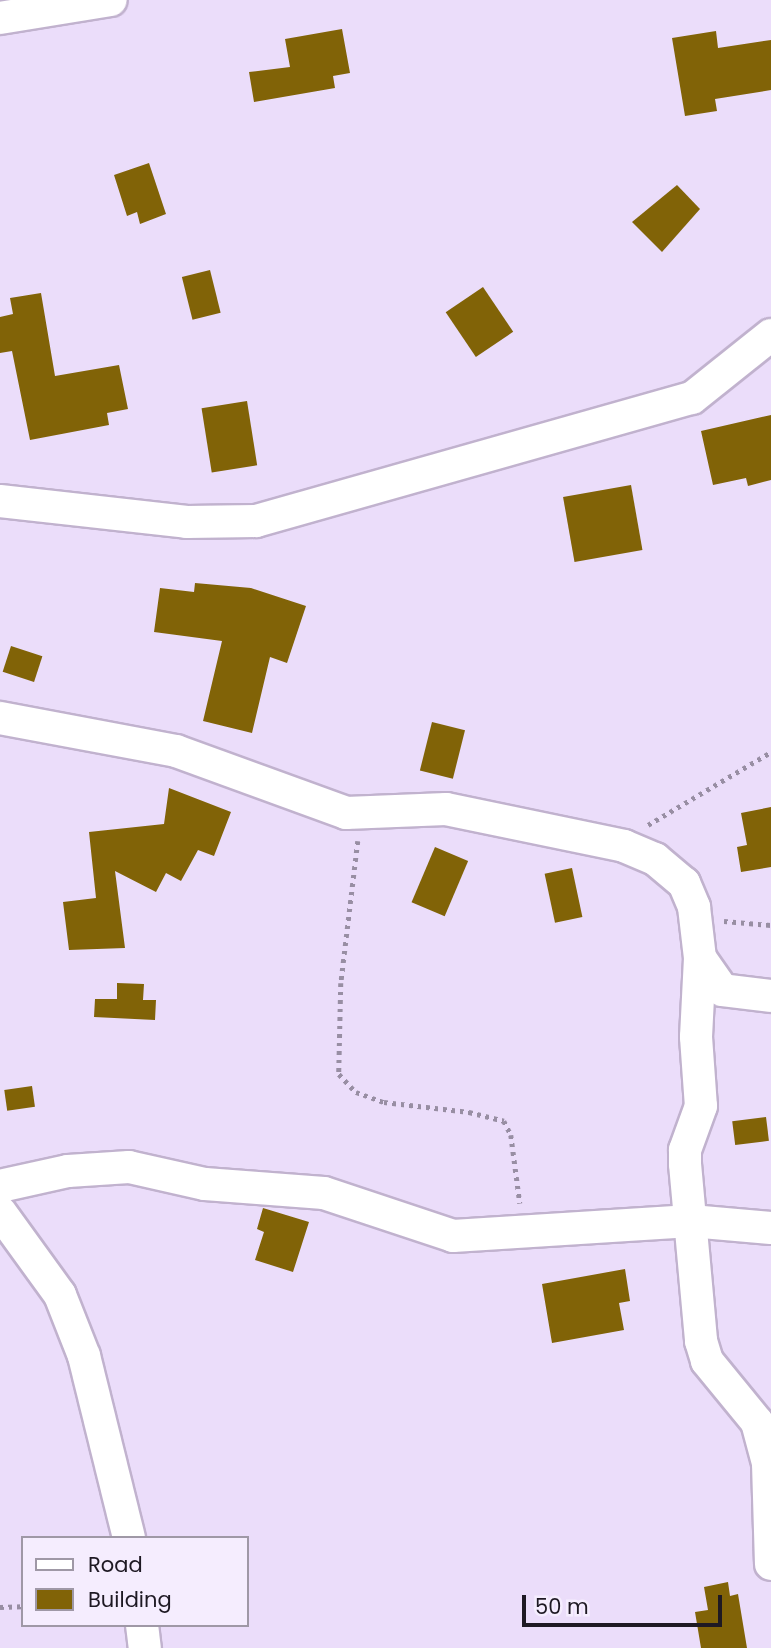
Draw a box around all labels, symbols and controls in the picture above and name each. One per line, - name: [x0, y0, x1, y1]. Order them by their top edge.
- legend: [21, 1536, 248, 1627]
- text: Road: [88, 1550, 143, 1579]
- scale bar: [526, 1582, 726, 1626]
- text: Building: [88, 1585, 172, 1614]
- text: 50 m: [535, 1592, 589, 1621]

